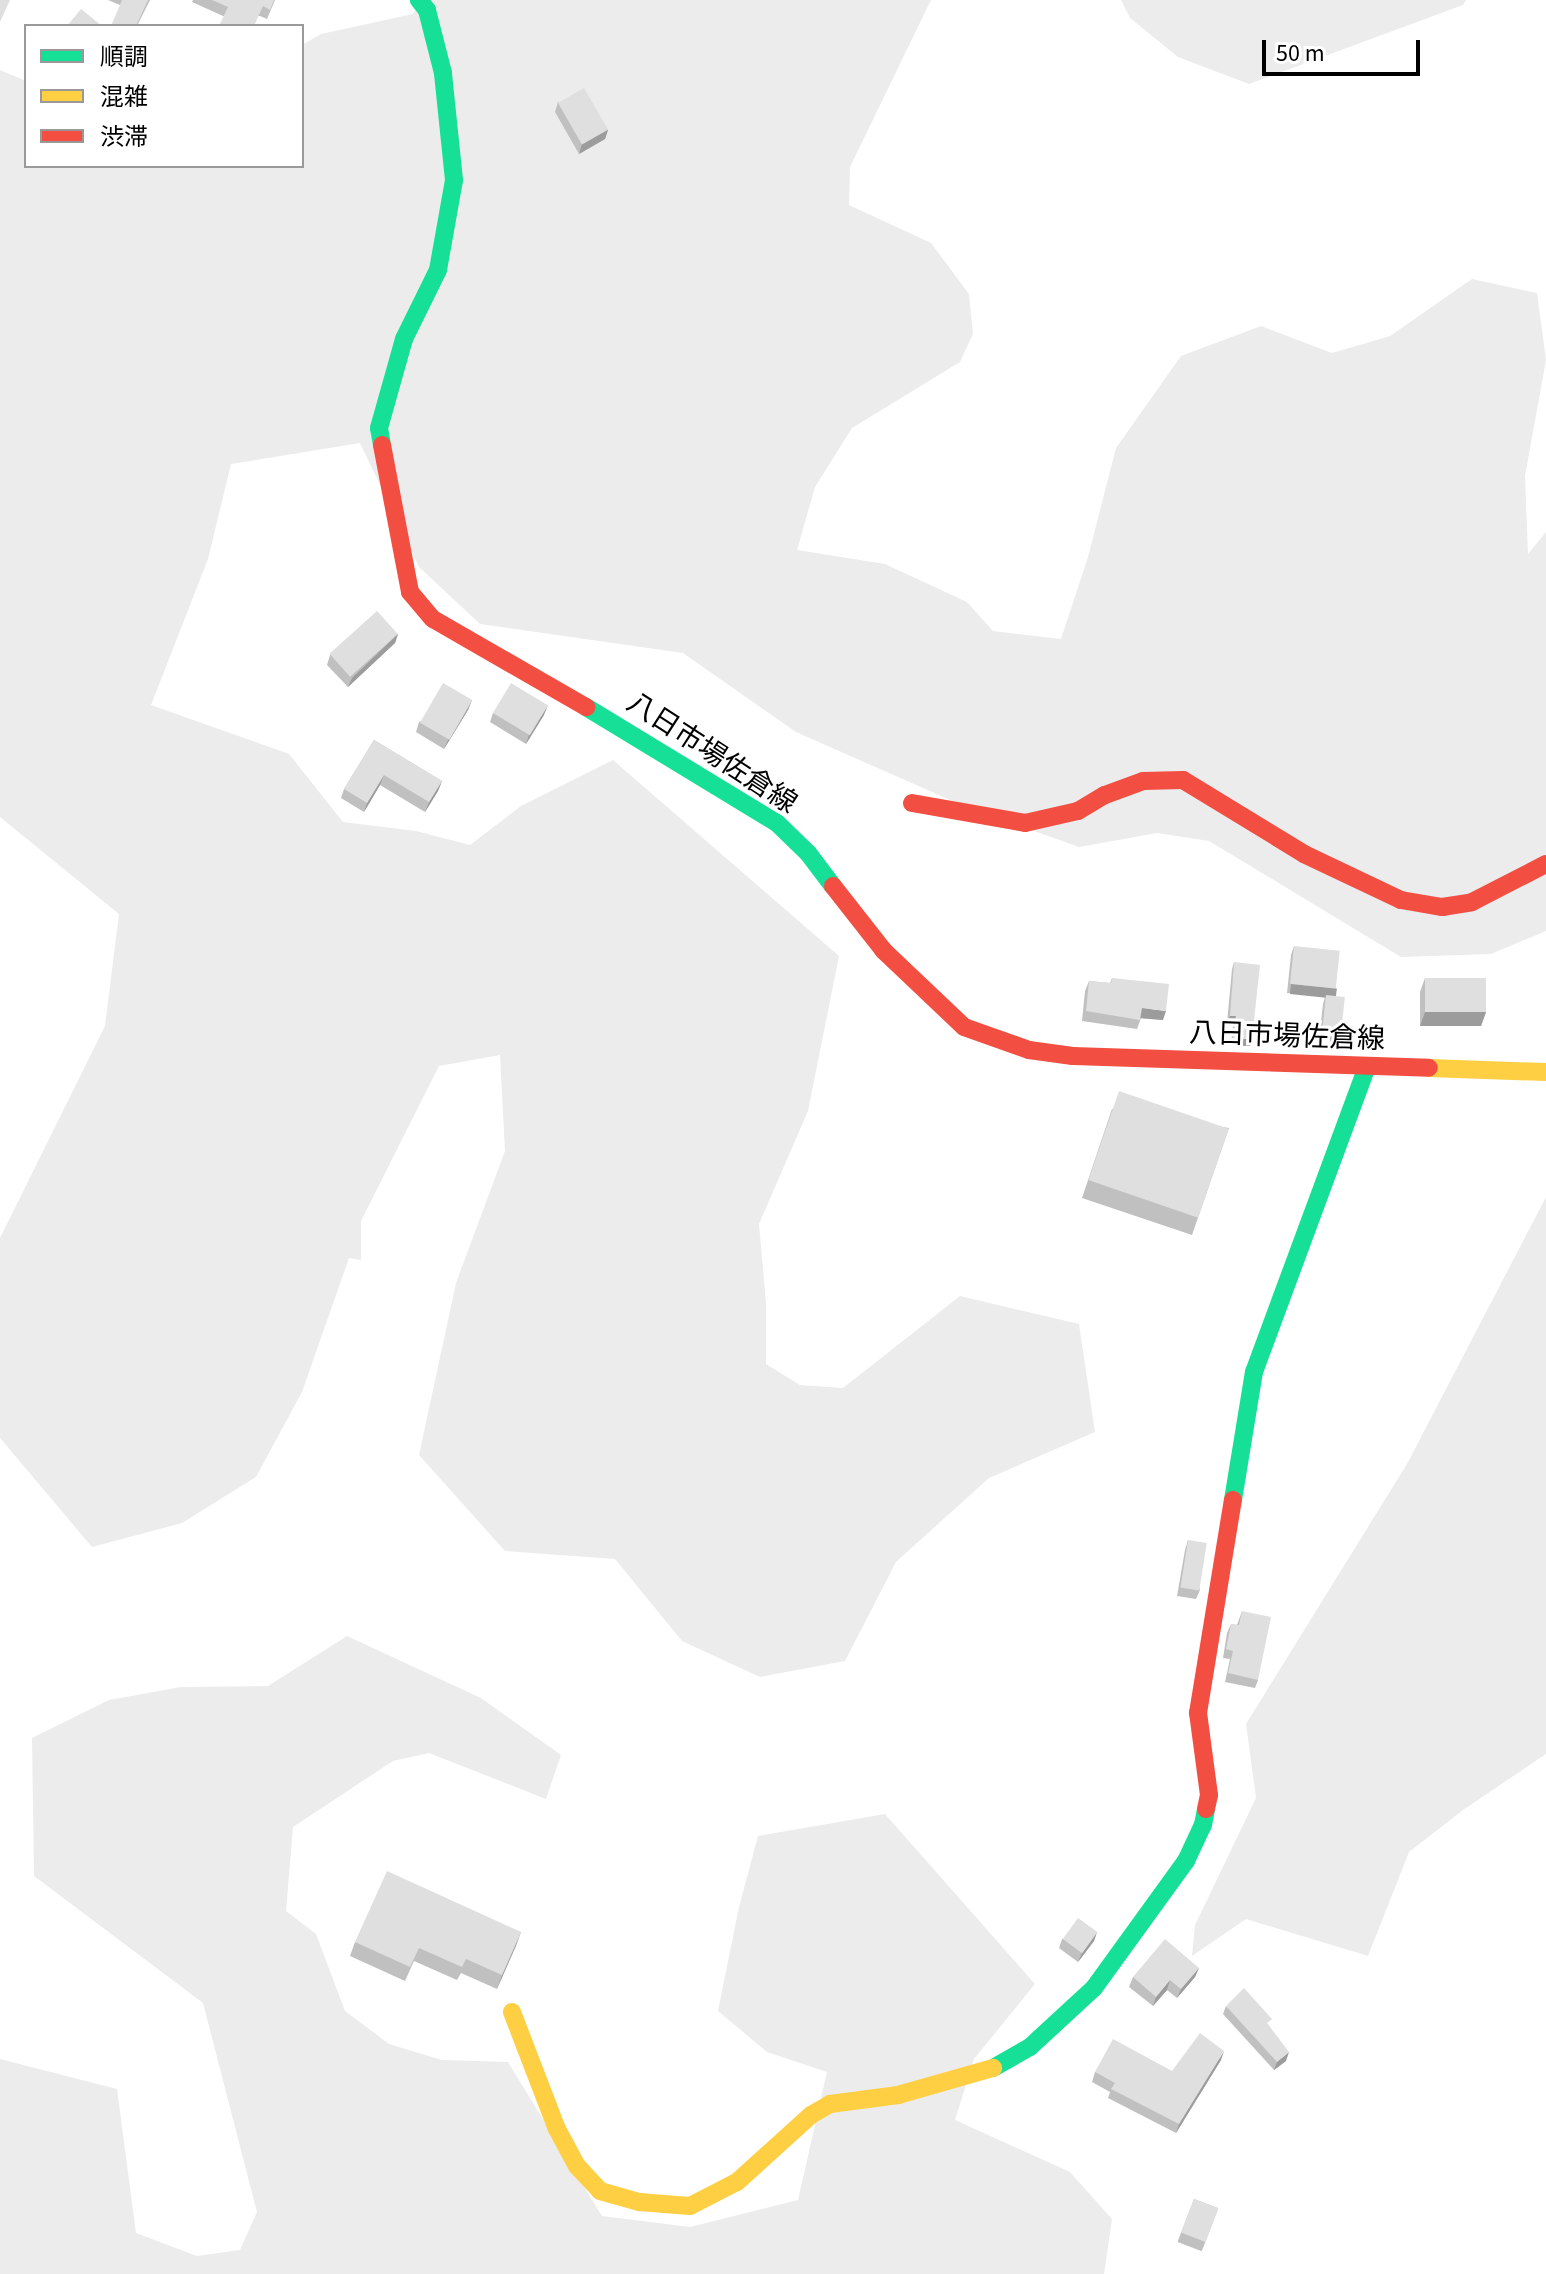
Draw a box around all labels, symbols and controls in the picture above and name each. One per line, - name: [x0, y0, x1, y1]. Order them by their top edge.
- legend: [24, 24, 304, 168]
- scale bar: [1266, 24, 1424, 74]
- text: 50 m: [1276, 36, 1325, 71]
- text: 順調: [100, 40, 148, 75]
- text: 混雑: [100, 80, 148, 115]
- text: 渋滞: [100, 120, 148, 155]
- street label: 八日市場佐倉線: [621, 686, 803, 820]
- street label: 八日市場佐倉線: [1188, 1016, 1386, 1056]

